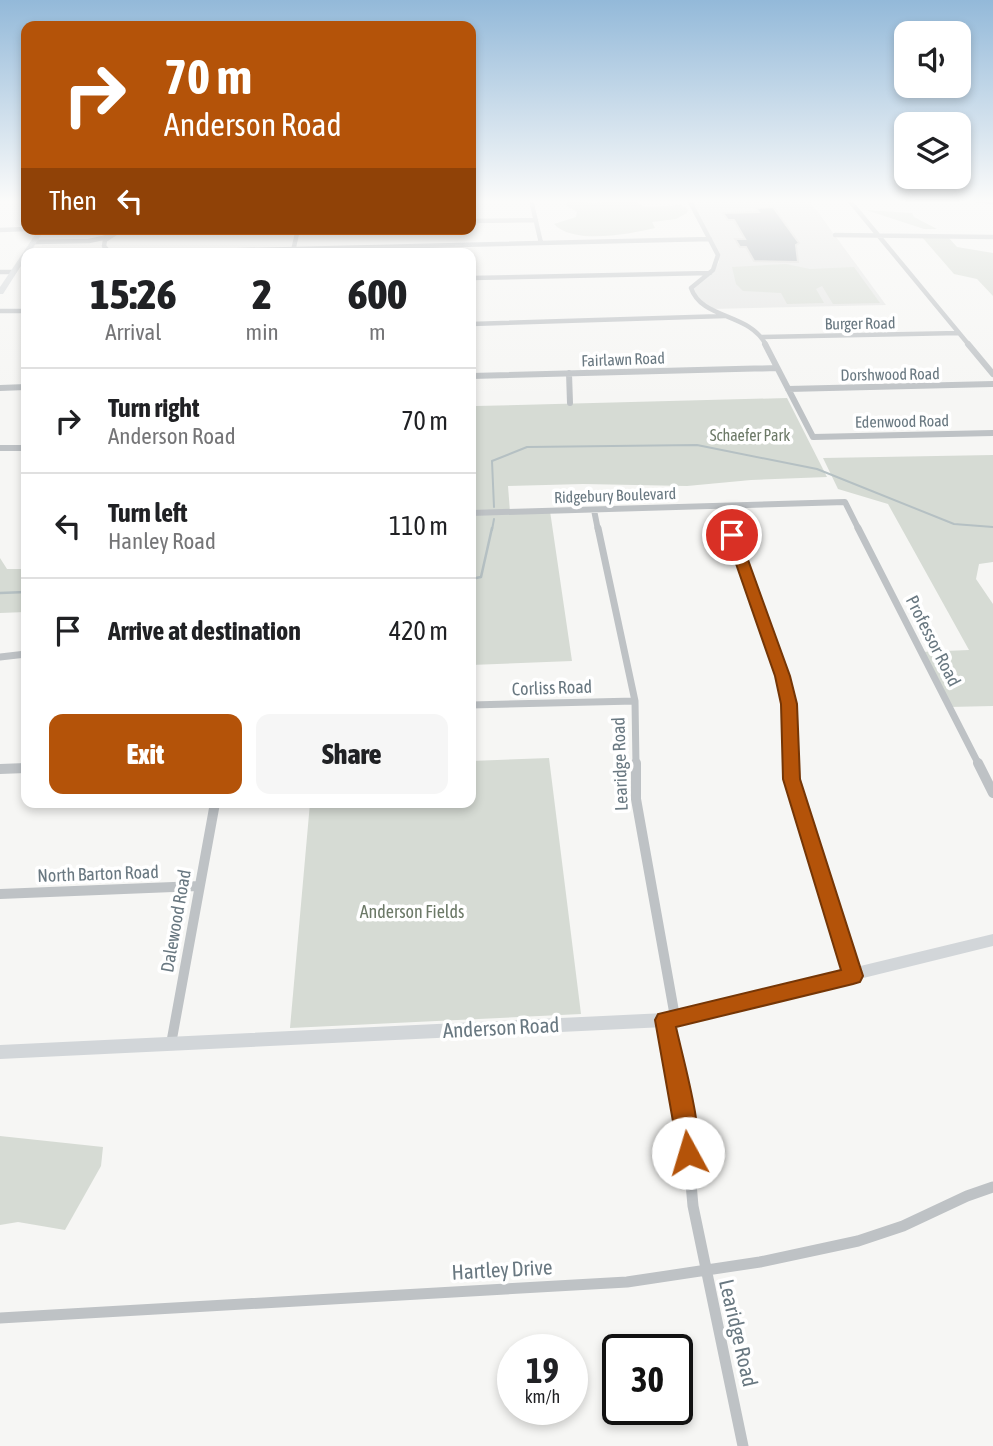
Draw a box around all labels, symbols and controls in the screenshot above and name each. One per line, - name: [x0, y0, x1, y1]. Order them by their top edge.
- map controls: [894, 21, 971, 189]
- button: sound: [894, 21, 971, 98]
- text: 70 m: [164, 48, 252, 104]
- icon: right: [49, 49, 140, 140]
- text: Anderson Road: [164, 106, 342, 143]
- button: layers: [894, 112, 971, 189]
- icon: left: [111, 182, 149, 220]
- text: Then: [49, 186, 97, 216]
- text: 15:26: [90, 270, 177, 318]
- text: 2: [252, 270, 272, 318]
- text: 600: [348, 270, 407, 318]
- street label: Burger Road: [824, 313, 896, 334]
- text: Arrival: [105, 319, 161, 345]
- text: min: [246, 319, 279, 345]
- text: m: [369, 319, 386, 345]
- street label: Fairlawn Road: [581, 349, 665, 369]
- street label: Dorshwood Road: [840, 364, 940, 384]
- text: Turn right: [108, 393, 199, 423]
- icon: right: [49, 402, 87, 440]
- text: 70 m: [401, 406, 448, 436]
- street label: Edenwood Road: [855, 411, 949, 431]
- text: Anderson Road: [108, 423, 236, 449]
- park label: Schaefer Park: [710, 426, 790, 444]
- street label: Ridgebury Boulevard: [554, 484, 676, 507]
- text: Turn left: [108, 498, 188, 528]
- pin: [702, 505, 762, 565]
- icon: left: [49, 507, 87, 545]
- text: 110 m: [389, 511, 448, 541]
- icon: arrive: [713, 516, 751, 554]
- text: Hanley Road: [108, 528, 216, 554]
- street label: Professor Road: [902, 592, 965, 690]
- icon: arrive: [49, 612, 87, 650]
- text: Arrive at destination: [108, 616, 301, 646]
- text: 420 m: [389, 616, 448, 646]
- street label: Corliss Road: [511, 676, 592, 699]
- button: Exit: [49, 714, 242, 794]
- button: Share: [256, 714, 448, 794]
- street label: Learidge Road: [607, 717, 632, 811]
- street label: North Barton Road: [37, 861, 159, 886]
- street label: Dalewood Road: [156, 868, 195, 974]
- park label: Anderson Fields: [360, 901, 464, 922]
- street label: Anderson Road: [442, 1012, 560, 1042]
- position arrow: [651, 1116, 725, 1190]
- street label: Hartley Drive: [451, 1254, 553, 1284]
- street label: Learidge Road: [715, 1277, 763, 1389]
- speed limit sign: 30: [602, 1334, 693, 1425]
- text: 19: [526, 1350, 559, 1390]
- text: km/h: [525, 1386, 560, 1407]

